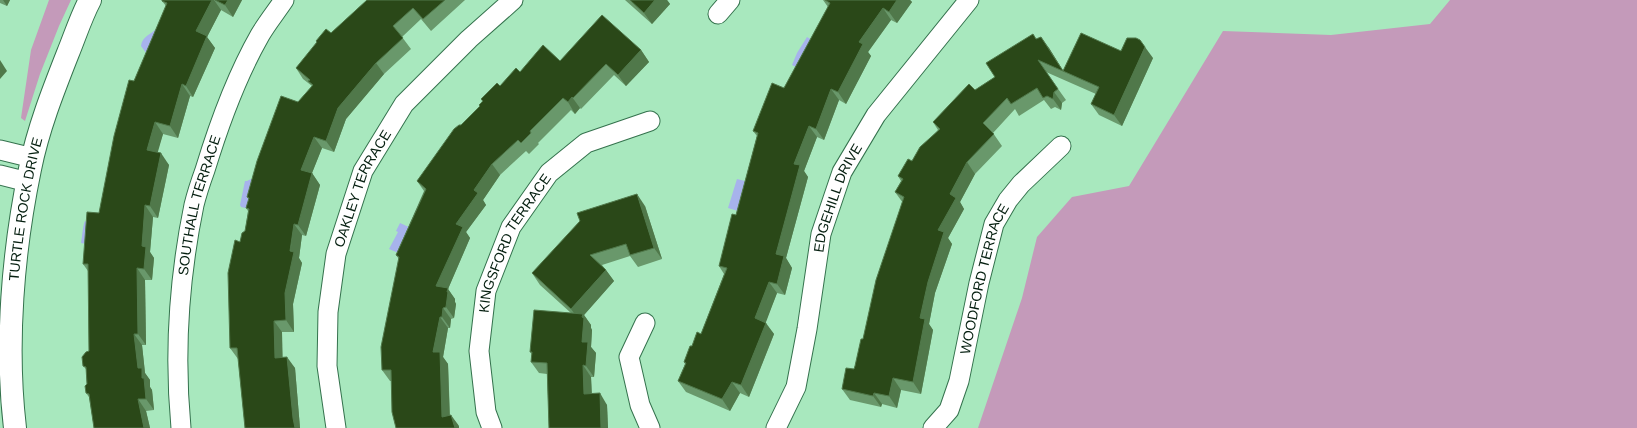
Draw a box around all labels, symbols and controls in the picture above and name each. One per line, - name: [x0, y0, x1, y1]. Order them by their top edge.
- street label: OAKLEY TERRACE: [331, 127, 394, 249]
- street label: SOUTHALL TERRACE: [175, 133, 224, 276]
- street label: TURTLE ROCK DRIVE: [6, 136, 45, 282]
- street label: EDGEHILL DRIVE: [810, 141, 865, 253]
- street label: KINGSFORD TERRACE: [476, 171, 554, 314]
- street label: WOODFORD TERRACE: [957, 201, 1012, 356]

